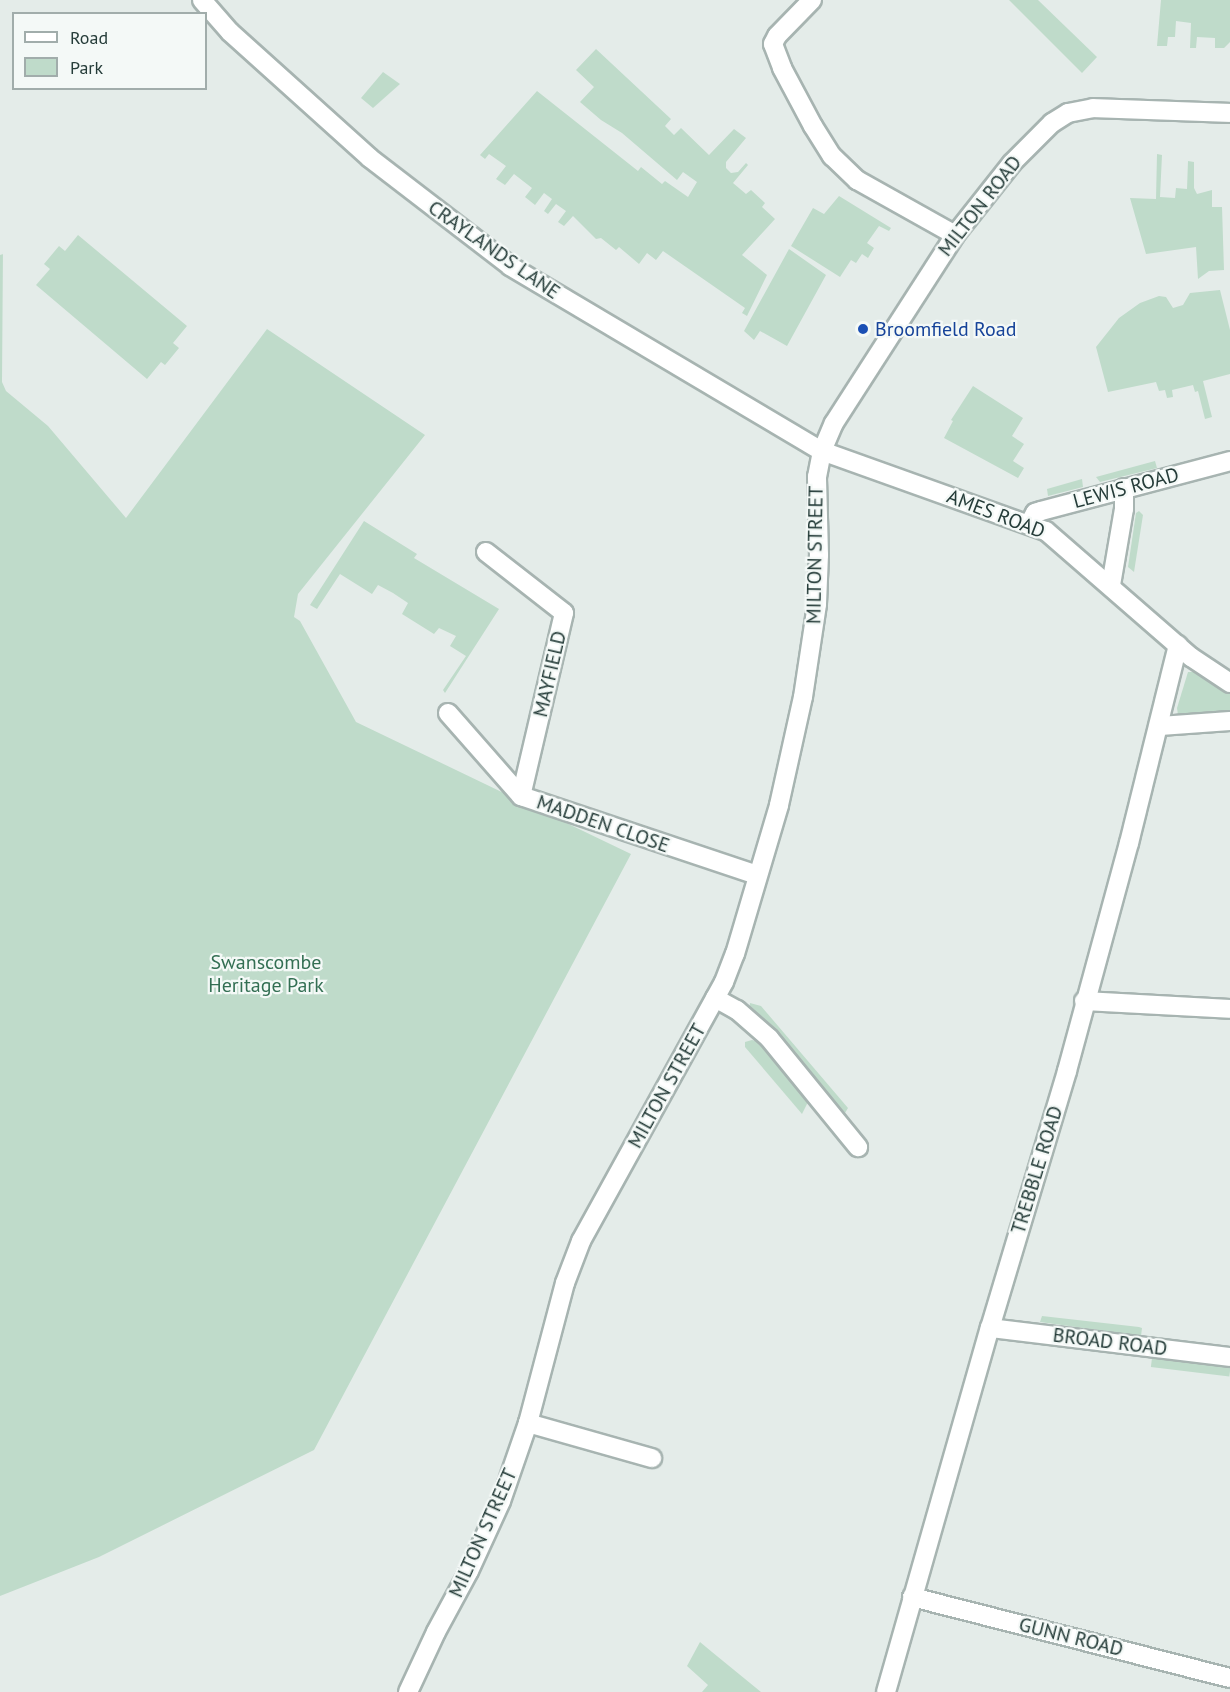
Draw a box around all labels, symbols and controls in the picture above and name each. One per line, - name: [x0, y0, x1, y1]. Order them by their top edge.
- legend: [12, 12, 207, 90]
- text: Road: [70, 26, 108, 49]
- text: Park: [70, 56, 103, 79]
- street label: MILTON ROAD: [933, 151, 1027, 261]
- street label: CRAYLANDS LANE: [424, 196, 564, 304]
- place label: Broomfield Road: [875, 317, 1016, 341]
- marker: Broomfield Road: [856, 322, 870, 336]
- street label: LEWIS ROAD: [1071, 462, 1181, 514]
- street label: AMES ROAD: [944, 484, 1048, 544]
- street label: MILTON STREET: [802, 486, 828, 624]
- street label: MAYFIELD: [528, 629, 572, 719]
- street label: MADDEN CLOSE: [534, 790, 672, 858]
- park label: Swanscombe Heritage Park: [208, 950, 324, 997]
- street label: MILTON STREET: [623, 1020, 711, 1152]
- street label: TREBBLE ROAD: [1006, 1103, 1068, 1237]
- street label: BROAD ROAD: [1051, 1323, 1169, 1361]
- street label: MILTON STREET: [444, 1465, 522, 1601]
- street label: GUNN ROAD: [1016, 1612, 1126, 1662]

